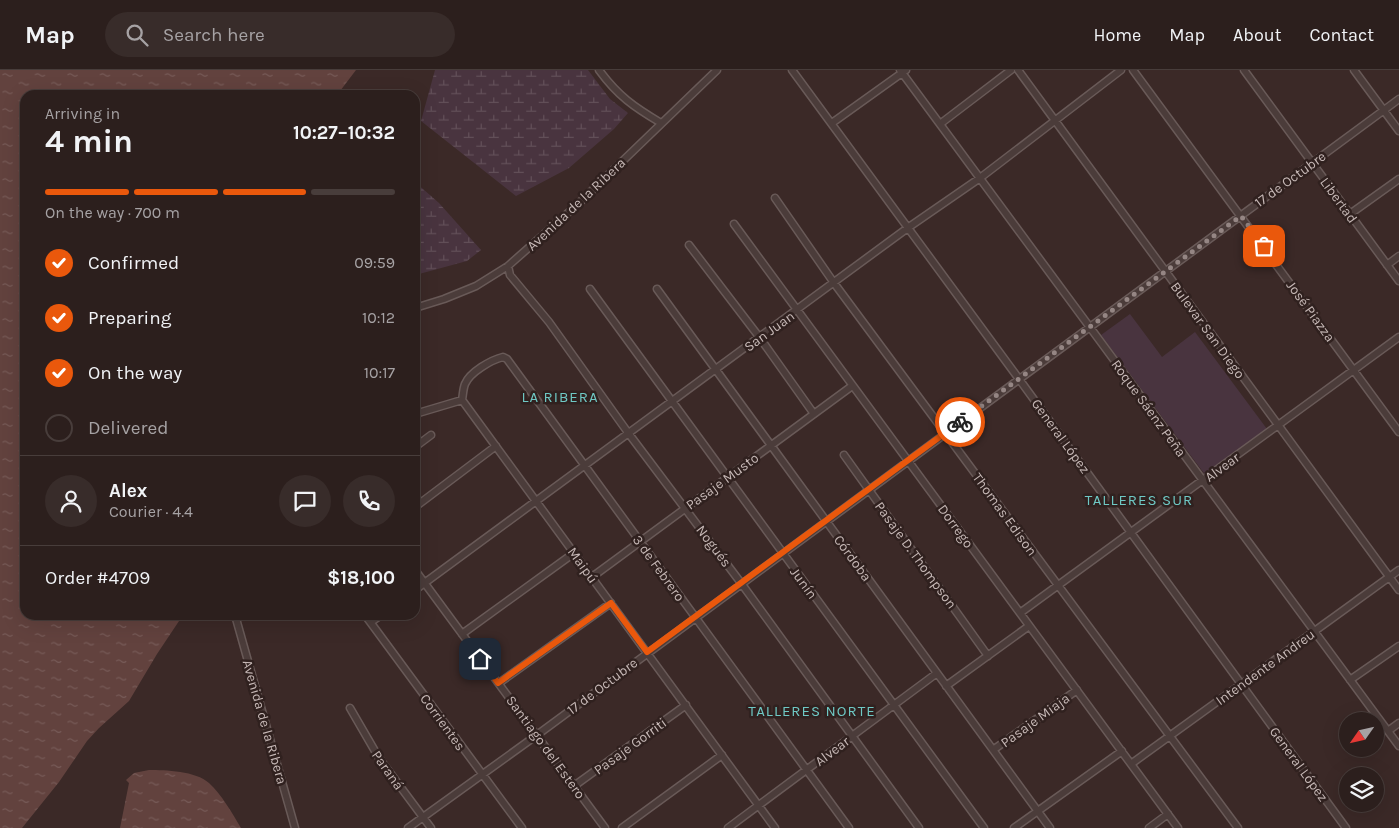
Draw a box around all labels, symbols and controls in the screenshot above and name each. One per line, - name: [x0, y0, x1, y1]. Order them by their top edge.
- search box: [105, 12, 455, 57]
- text: Map: [25, 21, 75, 49]
- icon: search: [123, 21, 151, 49]
- text: Search here: [163, 24, 265, 46]
- text: Home: [1093, 24, 1141, 46]
- text: Map: [1169, 24, 1205, 46]
- text: About: [1233, 24, 1282, 46]
- text: Contact: [1310, 24, 1374, 46]
- text: Arriving in: [45, 104, 120, 123]
- text: 10:27–10:32: [293, 122, 395, 144]
- text: 4 min: [45, 123, 133, 160]
- street label: 17 de Octubre: [1251, 148, 1329, 211]
- street label: Avenida de la Ribera: [523, 154, 629, 254]
- street label: Libertad: [1316, 174, 1361, 227]
- text: On the way · 700 m: [45, 203, 180, 222]
- pin: [1243, 225, 1285, 267]
- icon: bag: [1250, 232, 1278, 260]
- icon: check: [45, 249, 73, 277]
- text: Confirmed: [88, 252, 179, 274]
- text: 09:59: [354, 253, 395, 272]
- street label: José Piazza: [1283, 277, 1339, 345]
- street label: Bulevar San Diego: [1167, 279, 1248, 382]
- icon: check: [45, 304, 73, 332]
- text: Preparing: [88, 307, 171, 329]
- street label: San Juan: [741, 307, 798, 355]
- text: 10:12: [362, 308, 395, 327]
- street label: Roque Sáenz Peña: [1108, 356, 1190, 460]
- icon: check: [45, 359, 73, 387]
- text: On the way: [88, 362, 182, 384]
- text: 10:17: [364, 363, 395, 382]
- district label: LA RIBERA: [521, 388, 599, 406]
- street label: General López: [1028, 396, 1093, 477]
- courier: [935, 397, 985, 447]
- icon: bike: [946, 408, 974, 436]
- text: Delivered: [88, 417, 168, 439]
- street label: Pasaje Musto: [682, 449, 762, 514]
- street label: Alvear: [1202, 449, 1244, 486]
- street label: Thomas Edison: [969, 469, 1040, 559]
- button: person: [45, 475, 97, 527]
- button: chat: [279, 475, 331, 527]
- button: phone: [343, 475, 395, 527]
- text: Alex: [109, 480, 147, 502]
- district label: TALLERES SUR: [1085, 491, 1193, 509]
- street label: Pasaje D. Thompson: [871, 498, 960, 612]
- street label: Dorrego: [934, 501, 977, 551]
- text: Courier · 4.4: [109, 502, 193, 521]
- street label: Nogués: [692, 522, 735, 571]
- street label: 3 de Febrero: [629, 532, 688, 605]
- street label: Córdoba: [830, 532, 875, 585]
- street label: Maipú: [564, 544, 601, 587]
- street label: Junín: [786, 564, 821, 603]
- text: Order #4709: [45, 567, 150, 589]
- text: $18,100: [327, 567, 395, 589]
- street label: Intendente Andreu: [1212, 626, 1318, 709]
- pin: [459, 638, 501, 680]
- icon: home: [466, 645, 494, 673]
- street label: 17 de Octubre: [564, 654, 641, 718]
- street label: Avenida de la Ribera: [239, 658, 290, 786]
- street label: Pasaje Miaja: [997, 690, 1073, 751]
- street label: Corrientes: [416, 691, 469, 754]
- street label: Santiago del Estero: [502, 692, 589, 802]
- district label: TALLERES NORTE: [748, 702, 876, 720]
- north arrow: [1339, 712, 1384, 758]
- map controls: [1339, 712, 1384, 812]
- street label: Pasaje Gorriti: [591, 714, 670, 779]
- street label: General López: [1266, 724, 1331, 805]
- street label: Alvear: [812, 732, 854, 770]
- street label: Paraná: [368, 747, 407, 793]
- button: layers: [1339, 767, 1384, 812]

